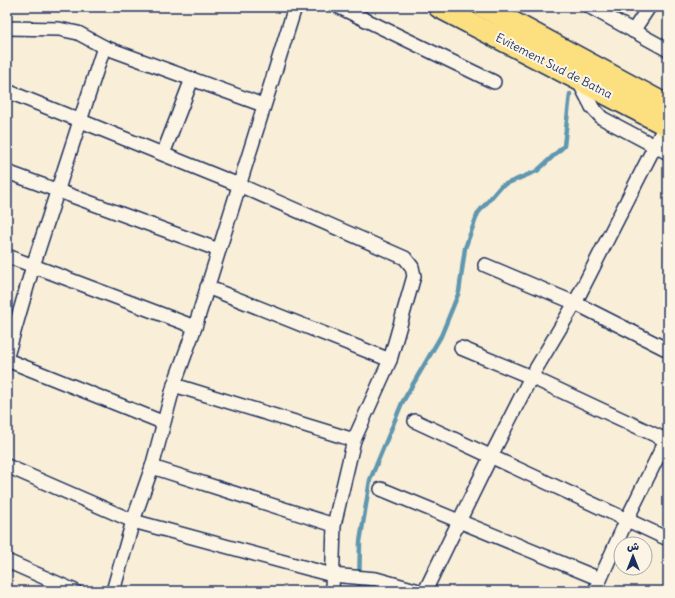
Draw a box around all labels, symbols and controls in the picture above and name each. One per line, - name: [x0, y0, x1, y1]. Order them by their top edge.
- street label: Evitement Sud de Batna: [493, 30, 615, 102]
- north arrow: [613, 536, 653, 576]
- text: ش: [627, 539, 639, 553]

